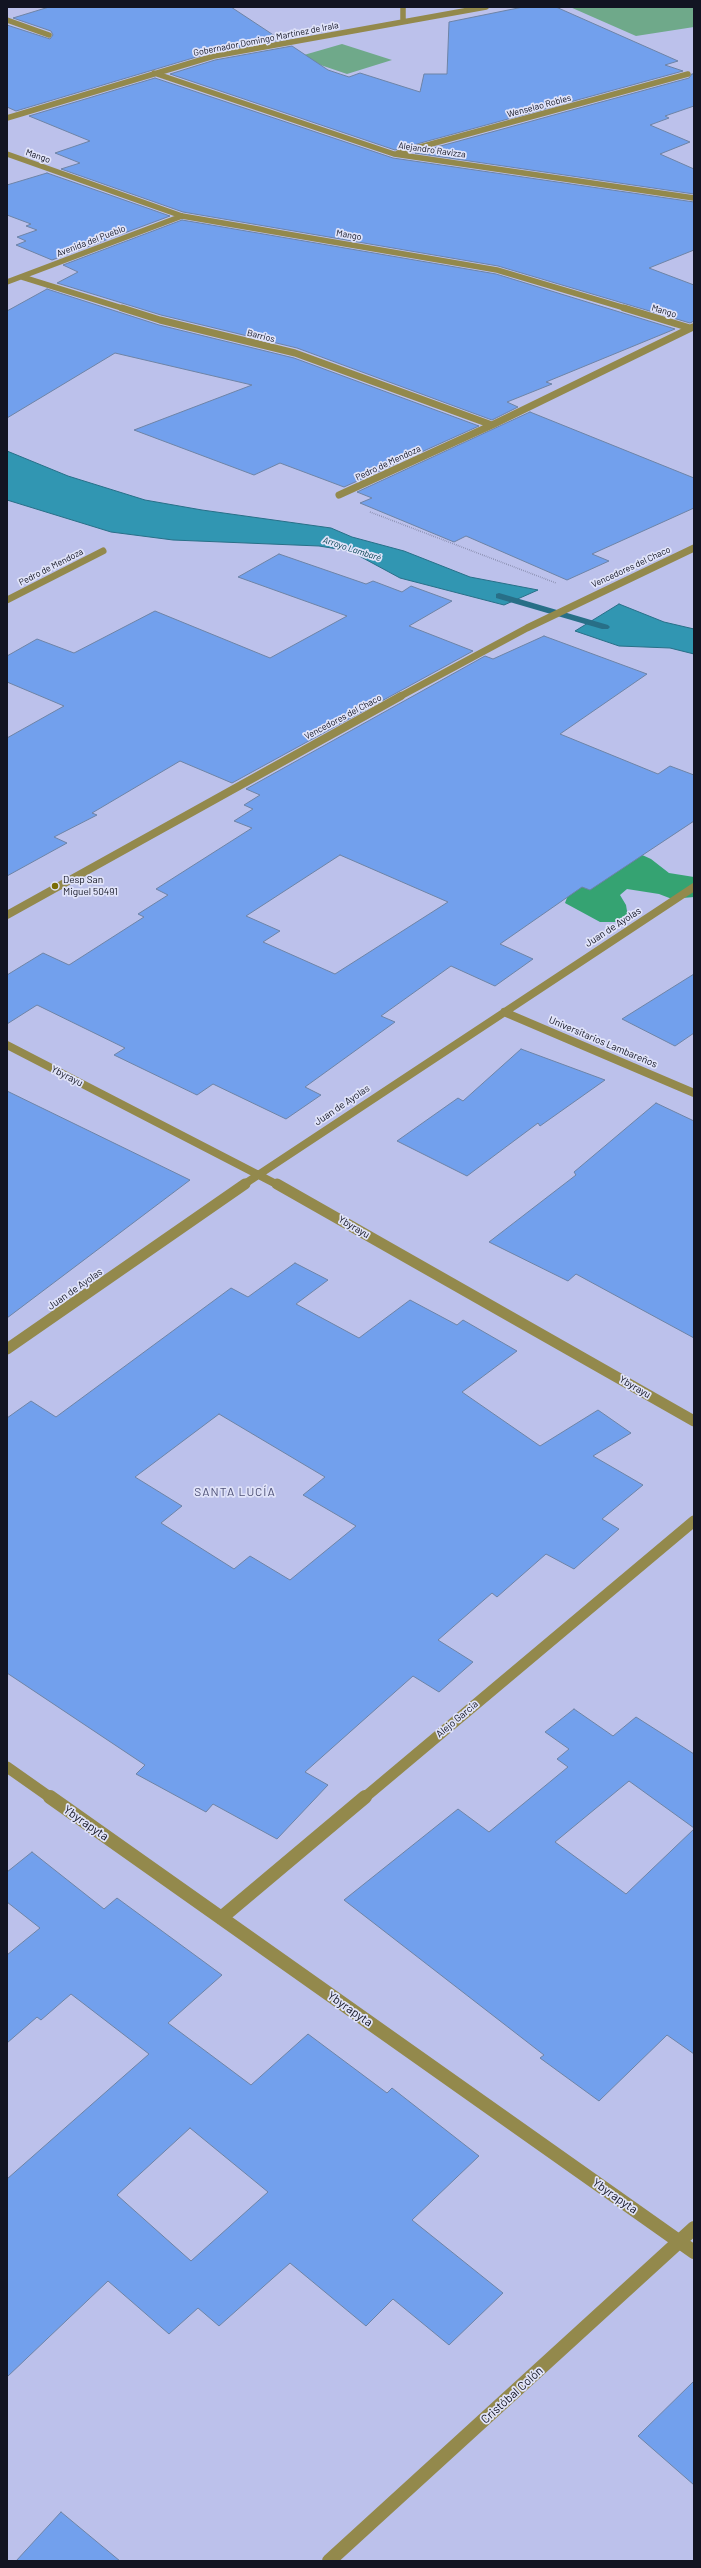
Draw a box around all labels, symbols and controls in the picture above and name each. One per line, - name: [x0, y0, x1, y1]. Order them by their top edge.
- street label: Gobernador Domingo Martínez de Irala: [193, 20, 339, 58]
- street label: Wenselao Robles: [506, 92, 572, 120]
- street label: Alejandro Ravizza: [398, 140, 466, 160]
- street label: Mango: [24, 147, 52, 165]
- street label: Avenida del Pueblo: [55, 223, 127, 259]
- street label: Mango: [335, 227, 363, 243]
- street label: Mango: [650, 302, 678, 320]
- street label: Barrios: [246, 327, 276, 345]
- street label: Pedro de Mendoza: [354, 443, 422, 483]
- water label: Arroyo Lambaré: [321, 534, 383, 564]
- street label: Vencedores del Chaco: [590, 544, 672, 590]
- street label: Pedro de Mendoza: [17, 546, 85, 588]
- street label: Vencedores del Chaco: [303, 692, 383, 742]
- place label: Desp San Miguel 50491: [63, 874, 118, 898]
- marker: Desp San Miguel 50491: [50, 881, 60, 891]
- street label: Juan de Ayolas: [583, 904, 643, 950]
- street label: Universitarios Lambareños: [547, 1014, 659, 1070]
- street label: Ybyrayu: [49, 1063, 85, 1089]
- street label: Juan de Ayolas: [312, 1082, 372, 1128]
- street label: Ybyrayu: [336, 1213, 372, 1241]
- street label: Juan de Ayolas: [45, 1266, 105, 1312]
- street label: Ybyrayu: [617, 1373, 653, 1401]
- district label: SANTA LUCÍA: [194, 1485, 276, 1499]
- street label: Alejo Garcia: [434, 1698, 480, 1740]
- street label: Ybyrapyta: [61, 1802, 111, 1844]
- street label: Ybyrapyta: [325, 1988, 375, 2030]
- street label: Ybyrapyta: [590, 2175, 640, 2217]
- street label: Cristóbal Colón: [478, 2363, 546, 2427]

